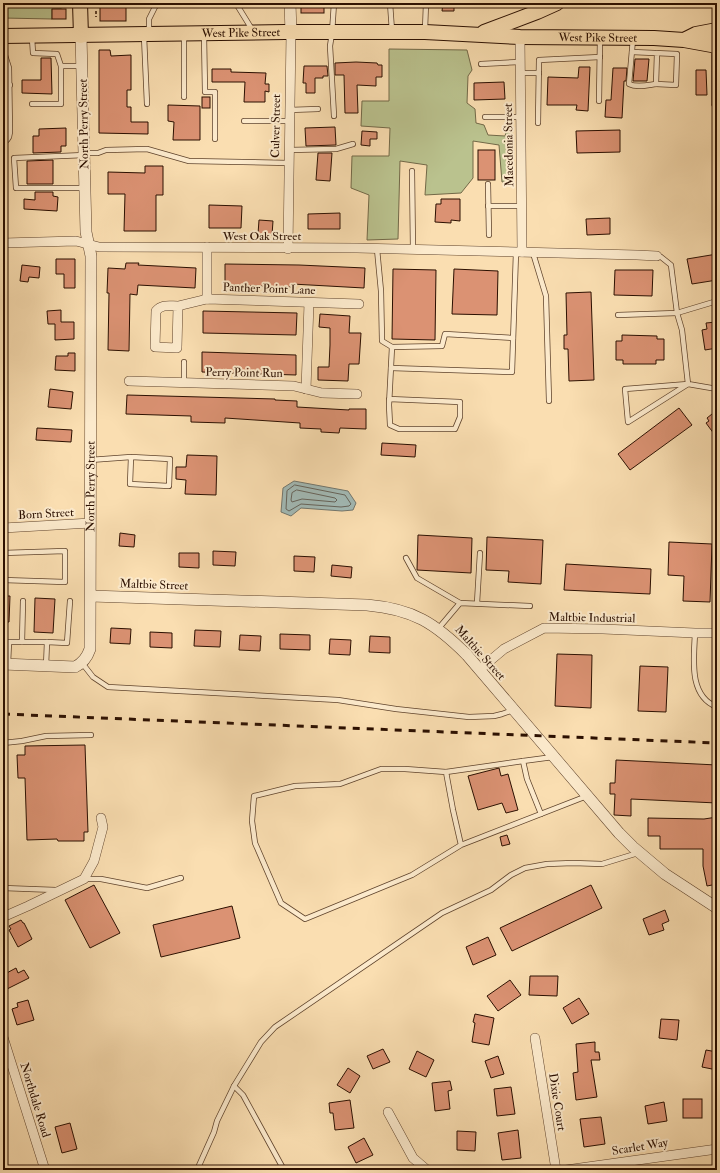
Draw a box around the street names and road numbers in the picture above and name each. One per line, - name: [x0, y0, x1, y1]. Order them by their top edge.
- street label: West Pike Street: [200, 25, 281, 41]
- street label: West Pike Street: [557, 30, 637, 45]
- street label: North Perry Street: [76, 78, 92, 170]
- street label: Culver Street: [268, 94, 284, 158]
- street label: Macedonia Street: [501, 103, 517, 187]
- street label: West Oak Street: [222, 229, 301, 244]
- street label: Panther Point Lane: [222, 280, 316, 298]
- street label: Perry Point Run: [205, 365, 283, 381]
- street label: North Perry Street: [83, 441, 98, 532]
- street label: Born Street: [18, 505, 74, 523]
- street label: Maltbie Street: [119, 576, 189, 594]
- street label: Maltbie Industrial: [549, 610, 635, 626]
- street label: Maltbie Street: [451, 622, 509, 684]
- street label: Northdale Road: [17, 1061, 54, 1139]
- street label: Dixie Court: [545, 1072, 569, 1132]
- street label: Scarlet Way: [611, 1135, 670, 1159]

